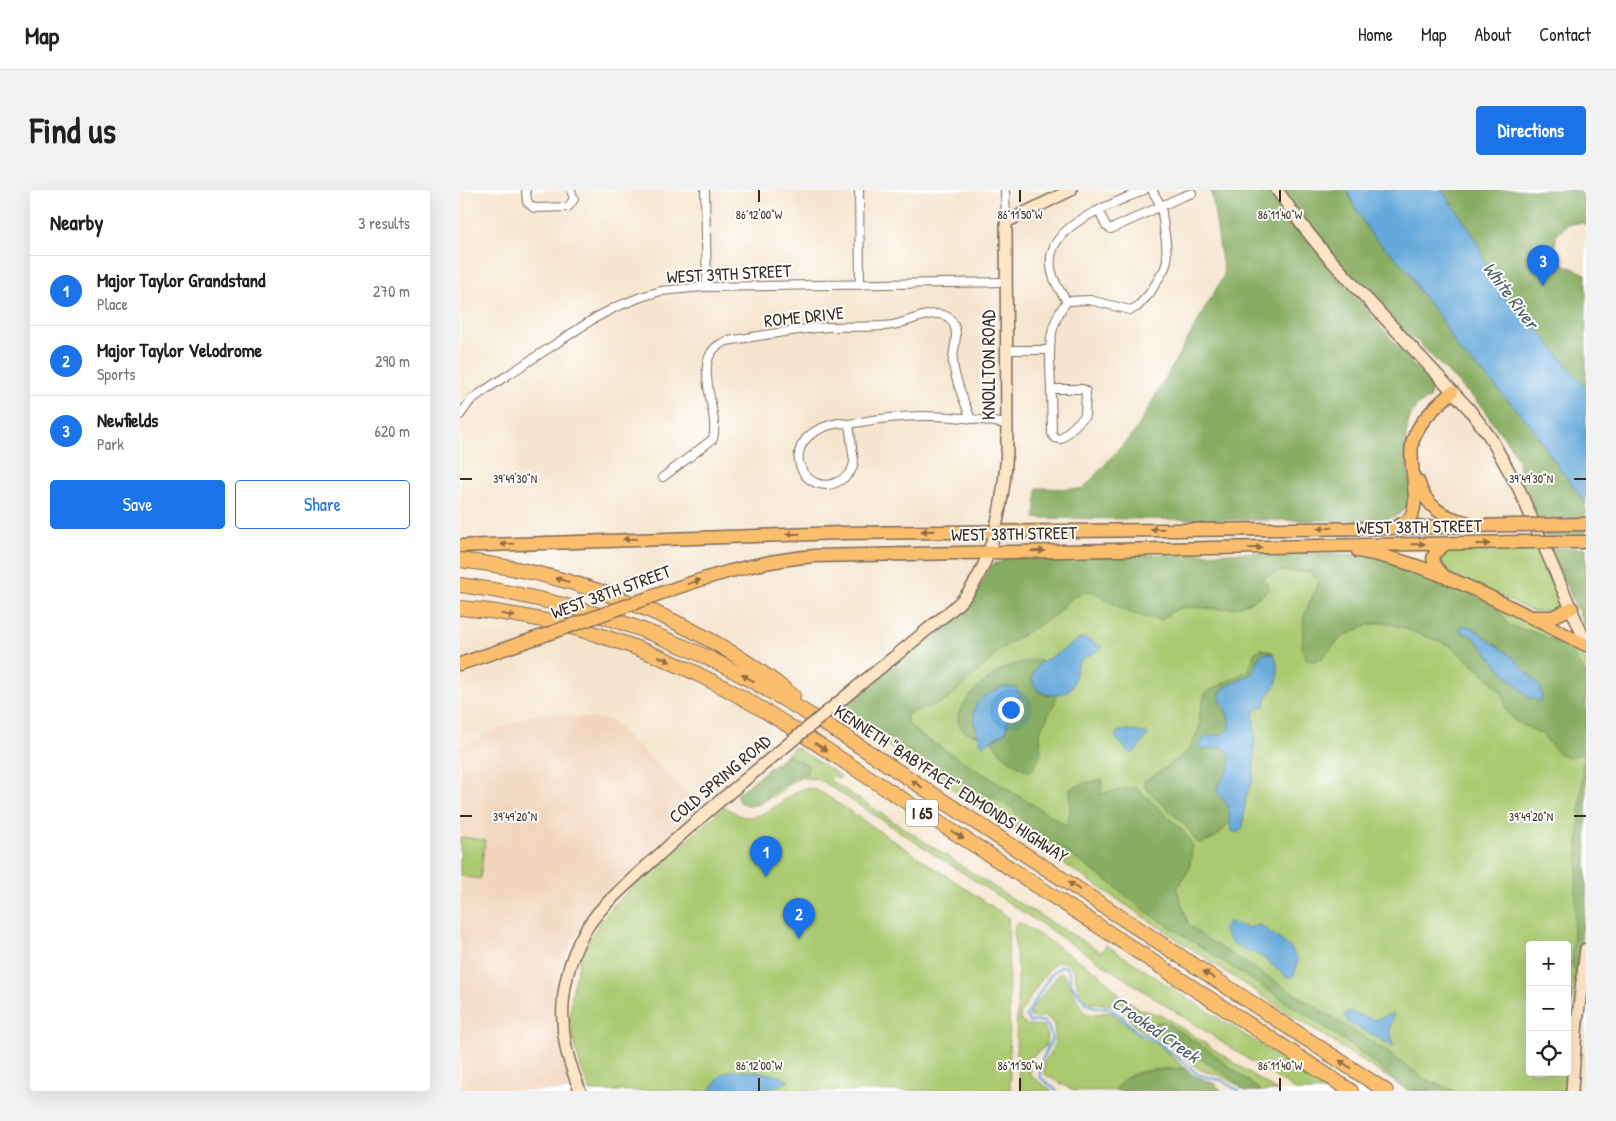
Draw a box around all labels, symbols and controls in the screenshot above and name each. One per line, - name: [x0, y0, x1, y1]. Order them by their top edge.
- text: Map: [25, 19, 59, 51]
- text: Home: [1358, 22, 1393, 47]
- text: Map: [1421, 22, 1446, 47]
- text: About: [1474, 22, 1511, 47]
- text: Contact: [1539, 22, 1591, 47]
- button: Directions: [1476, 106, 1586, 155]
- text: Find us: [30, 107, 116, 154]
- text: 86°12'00"W: [736, 206, 783, 223]
- text: 86°11'50"W: [998, 206, 1043, 223]
- text: 86°11'40"W: [1258, 206, 1303, 223]
- text: Nearby: [50, 208, 103, 237]
- text: 3 results: [358, 212, 410, 234]
- pin: 3: [1527, 245, 1559, 286]
- water label: White River: [1477, 256, 1546, 336]
- street label: WEST 39TH STREET: [666, 258, 792, 289]
- text: Major Taylor Grandstand: [97, 267, 266, 293]
- text: 1: [63, 280, 69, 302]
- text: 270 m: [373, 280, 410, 302]
- text: Place: [97, 293, 128, 315]
- street label: ROME DRIVE: [763, 300, 845, 333]
- street label: KNOLLTON ROAD: [976, 310, 1001, 420]
- text: Major Taylor Velodrome: [97, 337, 262, 363]
- text: 2: [62, 350, 70, 372]
- text: 290 m: [375, 350, 410, 372]
- text: Sports: [97, 363, 135, 385]
- text: Newfields: [97, 407, 158, 433]
- text: 3: [62, 420, 70, 442]
- text: 620 m: [374, 420, 410, 442]
- text: Park: [97, 433, 124, 455]
- text: 39°49'30"N: [493, 470, 537, 487]
- text: 39°49'30"N: [1509, 470, 1553, 487]
- button: Save: [50, 480, 225, 529]
- button: Share: [235, 480, 410, 529]
- street label: WEST 38TH STREET: [1356, 513, 1483, 540]
- street label: WEST 38TH STREET: [951, 520, 1078, 547]
- one-way arrow: [1316, 524, 1332, 532]
- one-way arrow: [1149, 525, 1165, 533]
- one-way arrow: [920, 528, 936, 536]
- one-way arrow: [784, 530, 800, 538]
- one-way arrow: [622, 536, 638, 544]
- one-way arrow: [1476, 539, 1492, 547]
- one-way arrow: [499, 540, 515, 548]
- one-way arrow: [1410, 540, 1426, 548]
- one-way arrow: [1248, 543, 1264, 551]
- one-way arrow: [1030, 547, 1046, 555]
- street label: WEST 38TH STREET: [547, 558, 675, 625]
- one-way arrow: [554, 575, 569, 583]
- one-way arrow: [686, 577, 701, 585]
- one-way arrow: [501, 611, 517, 619]
- one-way arrow: [657, 655, 671, 663]
- one-way arrow: [740, 674, 755, 682]
- your location: [998, 697, 1024, 723]
- street label: KENNETH "BABYFACE" EDMONDS HIGHWAY: [829, 698, 1073, 869]
- street label: COLD SPRING ROAD: [663, 728, 776, 829]
- one-way arrow: [814, 742, 828, 751]
- one-way arrow: [910, 779, 923, 789]
- road number: I 65: [906, 800, 938, 826]
- text: 39°49'20"N: [493, 808, 537, 825]
- text: 39°49'20"N: [1509, 808, 1553, 825]
- one-way arrow: [951, 830, 964, 839]
- pin: 1: [750, 836, 782, 877]
- one-way arrow: [1067, 881, 1080, 891]
- pin: 2: [783, 898, 815, 939]
- map controls: [1526, 941, 1571, 1076]
- button: +: [1526, 941, 1571, 986]
- one-way arrow: [1203, 970, 1216, 980]
- button: −: [1526, 986, 1571, 1031]
- water label: Crooked Creek: [1107, 989, 1207, 1070]
- button: locate: [1526, 1031, 1571, 1076]
- text: 86°12'00"W: [736, 1057, 783, 1074]
- text: 86°11'50"W: [998, 1057, 1043, 1074]
- text: 86°11'40"W: [1258, 1057, 1303, 1074]
- one-way arrow: [1339, 1059, 1352, 1069]

